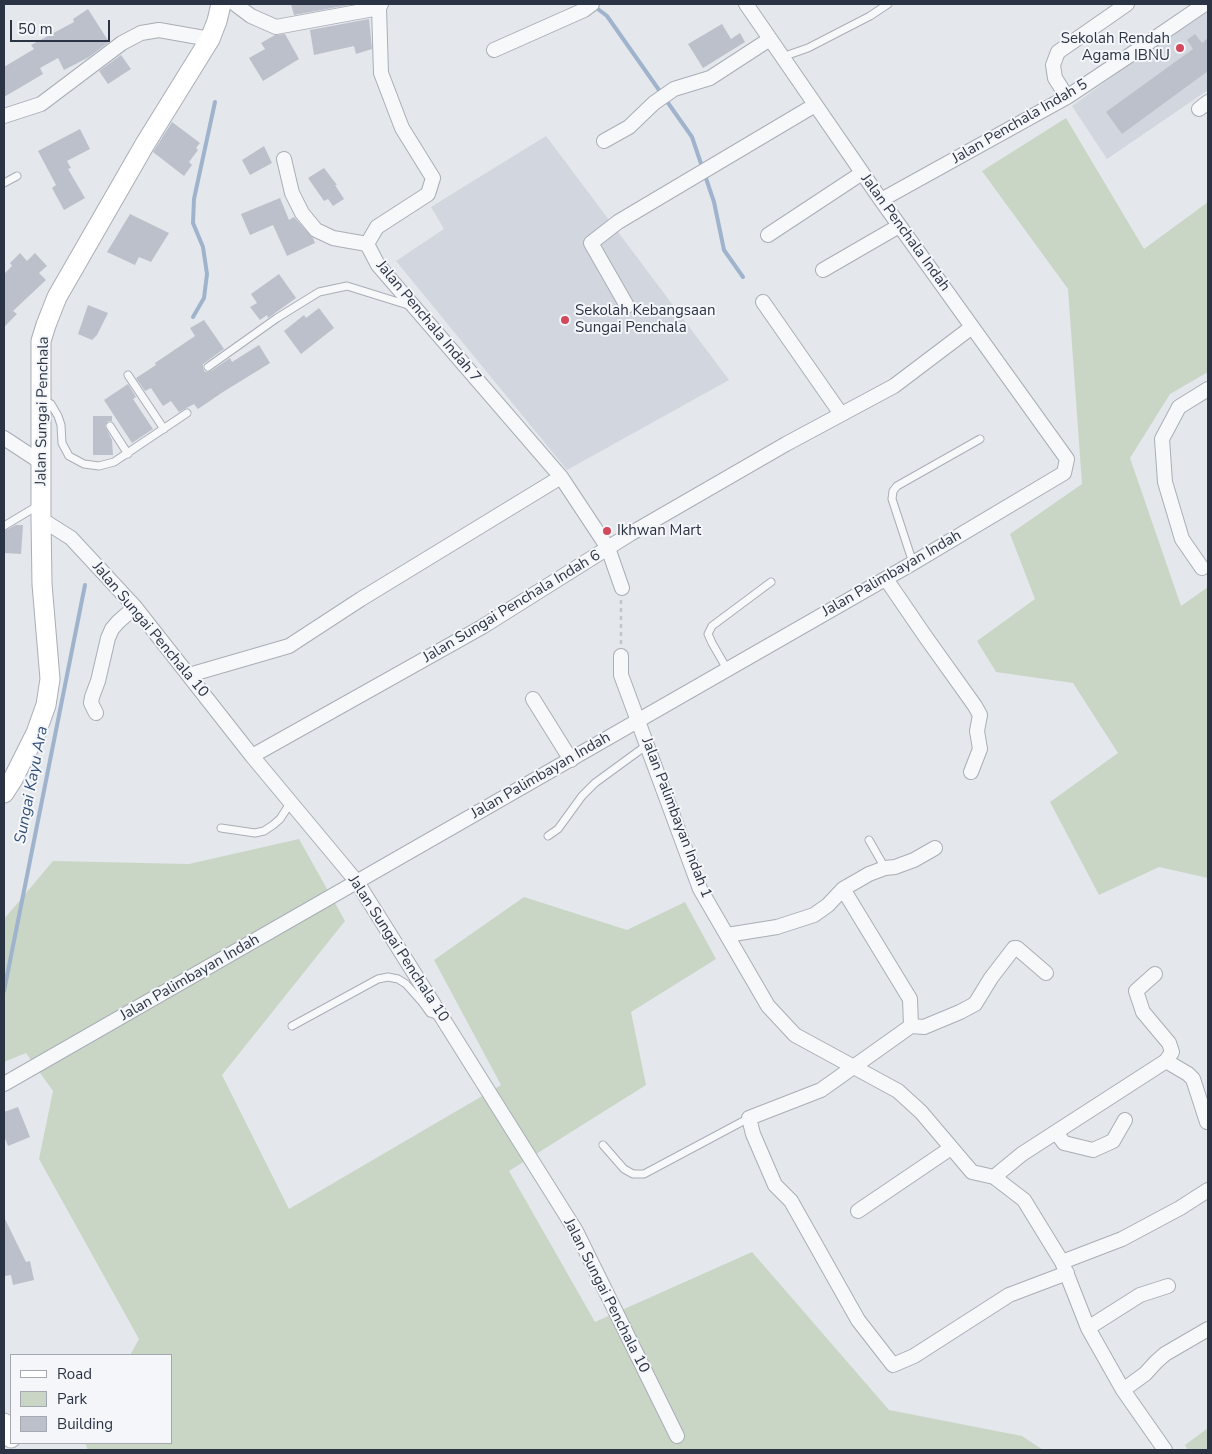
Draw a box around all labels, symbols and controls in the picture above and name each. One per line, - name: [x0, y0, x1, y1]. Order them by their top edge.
- scale bar: [12, 10, 112, 42]
- text: 50 m: [18, 19, 53, 39]
- place label: Sekolah Rendah Agama IBNU: [1061, 30, 1170, 65]
- marker: Sekolah Rendah Agama IBNU: [1174, 42, 1186, 54]
- street label: Jalan Penchala Indah 5: [949, 76, 1091, 168]
- street label: Jalan Penchala Indah: [856, 171, 954, 295]
- street label: Jalan Penchala Indah 7: [372, 257, 484, 387]
- place label: Sekolah Kebangsaan Sungai Penchala: [575, 302, 715, 337]
- marker: Sekolah Kebangsaan Sungai Penchala: [559, 314, 571, 326]
- street label: Jalan Sungai Penchala: [33, 336, 53, 486]
- place label: Ikhwan Mart: [617, 522, 701, 540]
- marker: Ikhwan Mart: [601, 525, 613, 537]
- street label: Jalan Palimbayan Indah: [819, 527, 965, 621]
- street label: Jalan Sungai Penchala Indah 6: [420, 547, 604, 667]
- street label: Jalan Sungai Penchala 10: [88, 559, 212, 701]
- water label: Sungai Kayu Ara: [11, 725, 53, 845]
- street label: Jalan Palimbayan Indah: [468, 729, 614, 823]
- street label: Jalan Palimbayan Indah 1: [637, 735, 715, 901]
- street label: Jalan Sungai Penchala 10: [344, 872, 452, 1026]
- street label: Jalan Palimbayan Indah: [117, 931, 263, 1025]
- street label: Jalan Sungai Penchala 10: [559, 1216, 653, 1376]
- legend: [10, 1354, 172, 1444]
- text: Road: [57, 1364, 92, 1384]
- text: Park: [57, 1389, 87, 1409]
- text: Building: [57, 1414, 113, 1434]

